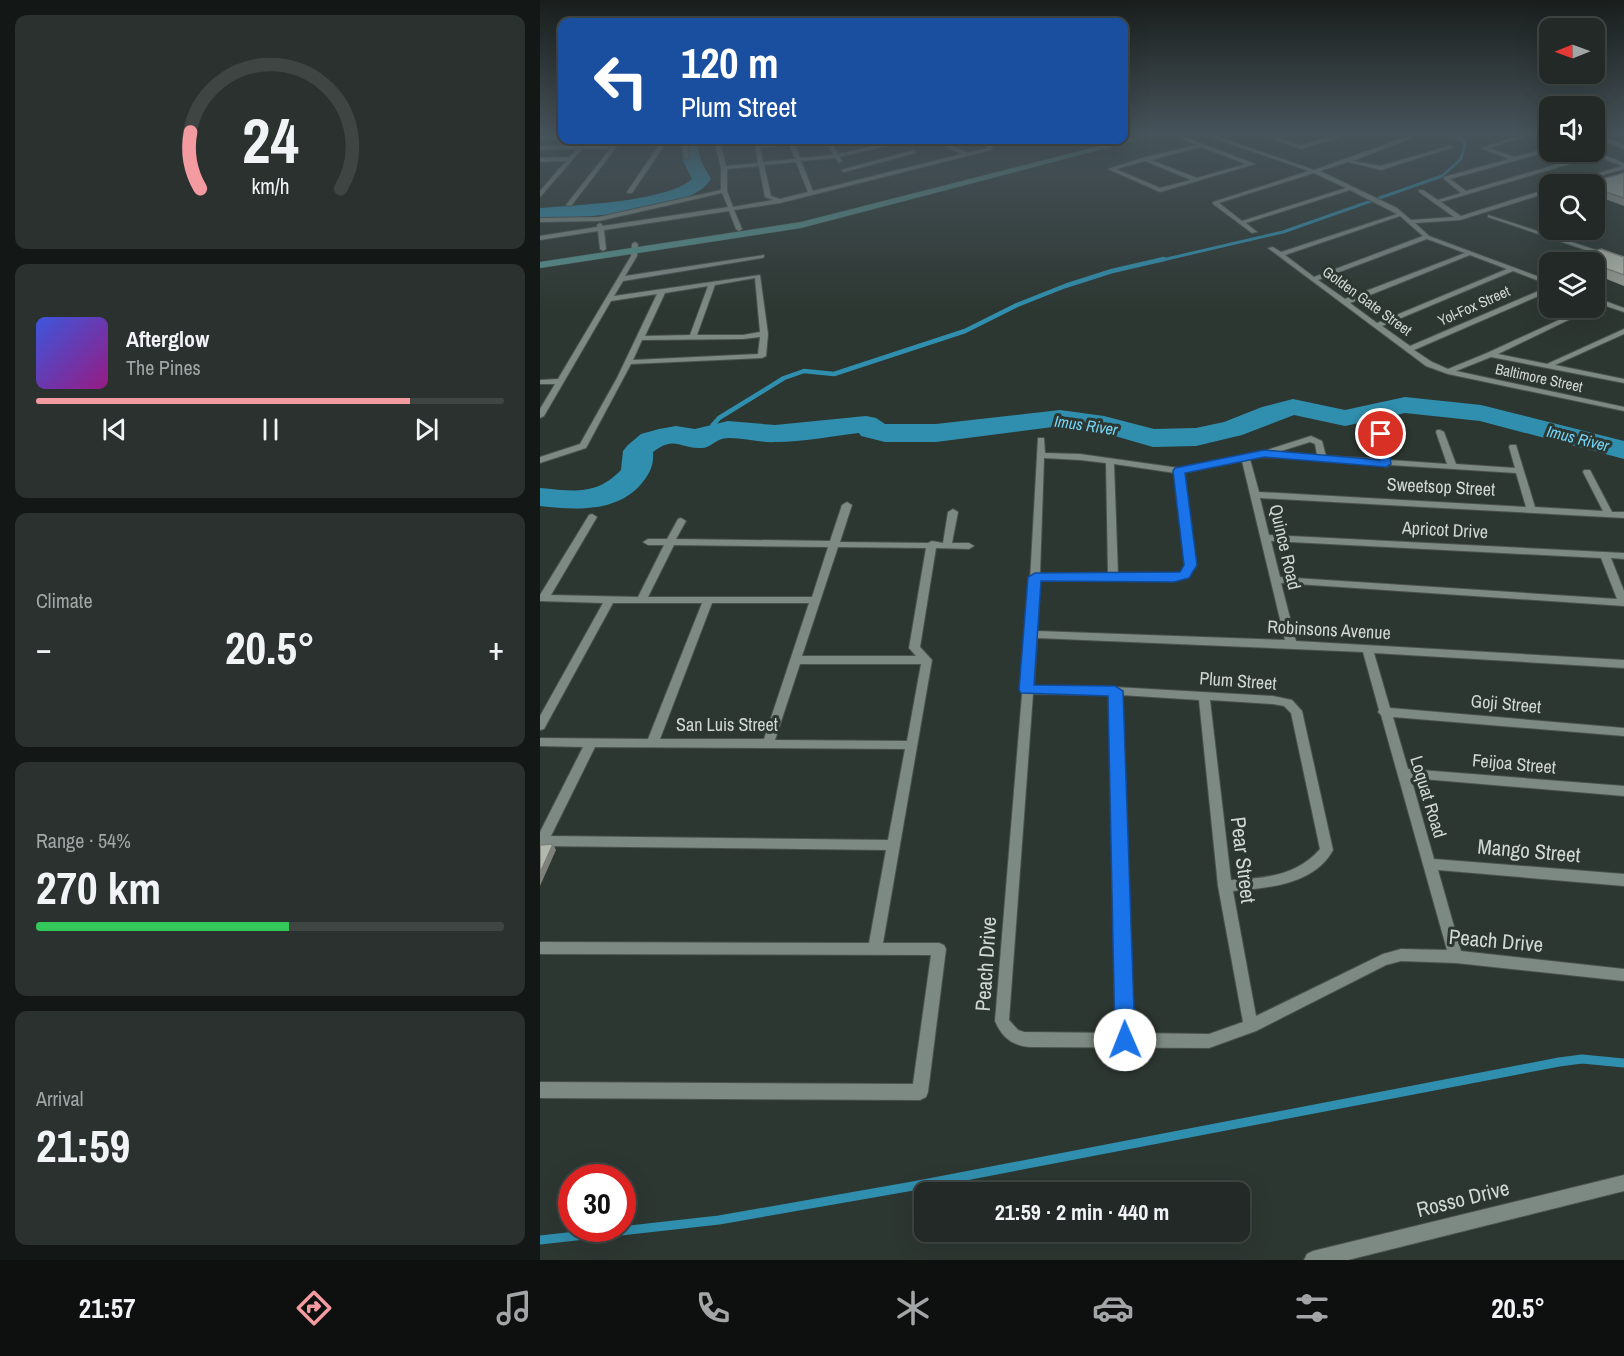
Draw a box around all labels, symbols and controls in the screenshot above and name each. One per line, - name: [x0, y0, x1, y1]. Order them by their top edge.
- north arrow: [1539, 18, 1605, 84]
- map controls: [1539, 18, 1605, 318]
- text: 120 m: [681, 35, 779, 91]
- icon: left: [582, 42, 660, 120]
- text: Plum Street: [681, 89, 797, 125]
- button: sound: [1539, 96, 1605, 162]
- text: 24: [242, 98, 298, 182]
- text: km/h: [251, 172, 289, 201]
- button: search: [1539, 174, 1605, 240]
- button: layers: [1539, 252, 1605, 318]
- street label: Golden Gate Street: [1318, 261, 1417, 341]
- street label: Yol-Fox Street: [1434, 280, 1514, 331]
- text: Afterglow: [126, 324, 209, 354]
- text: The Pines: [126, 354, 201, 381]
- street label: Baltimore Street: [1493, 358, 1585, 397]
- pin: [1355, 408, 1406, 459]
- water label: Imus River: [1053, 410, 1120, 440]
- icon: previous: [98, 413, 131, 446]
- icon: pause: [254, 413, 287, 446]
- icon: next: [410, 413, 443, 446]
- icon: arrive: [1364, 417, 1397, 450]
- water label: Imus River: [1545, 420, 1612, 456]
- street label: Sweetsop Street: [1386, 471, 1496, 502]
- street label: Quince Road: [1264, 502, 1307, 592]
- street label: Apricot Drive: [1400, 515, 1489, 544]
- text: Climate: [36, 587, 93, 614]
- street label: Robinsons Avenue: [1267, 614, 1391, 645]
- text: 20.5°: [225, 617, 315, 678]
- text: −: [36, 626, 52, 670]
- text: +: [488, 626, 504, 670]
- street label: Plum Street: [1199, 665, 1277, 696]
- street label: Goji Street: [1470, 688, 1542, 719]
- street label: San Luis Street: [676, 712, 778, 737]
- street label: Feijoa Street: [1471, 747, 1557, 780]
- street label: Loquat Road: [1404, 753, 1453, 841]
- street label: Pear Street: [1224, 815, 1263, 905]
- text: Range · 54%: [36, 827, 131, 854]
- street label: Mango Street: [1476, 832, 1582, 869]
- text: 270 km: [36, 857, 161, 918]
- street label: Peach Drive: [968, 916, 1003, 1012]
- street label: Peach Drive: [1448, 922, 1545, 959]
- position arrow: [1093, 1008, 1157, 1072]
- text: Arrival: [36, 1085, 83, 1112]
- text: 21:59: [36, 1115, 130, 1176]
- speed limit sign: 30: [558, 1164, 636, 1242]
- street label: Rosso Drive: [1413, 1173, 1512, 1224]
- text: 21:59 · 2 min · 440 m: [995, 1197, 1169, 1227]
- icon: directions: [293, 1287, 335, 1329]
- icon: music: [493, 1287, 535, 1329]
- icon: phone: [692, 1287, 734, 1329]
- icon: climate: [892, 1287, 934, 1329]
- icon: car: [1092, 1287, 1134, 1329]
- icon: filters: [1291, 1287, 1333, 1329]
- text: 21:57: [79, 1290, 135, 1326]
- text: 20.5°: [1491, 1290, 1545, 1326]

